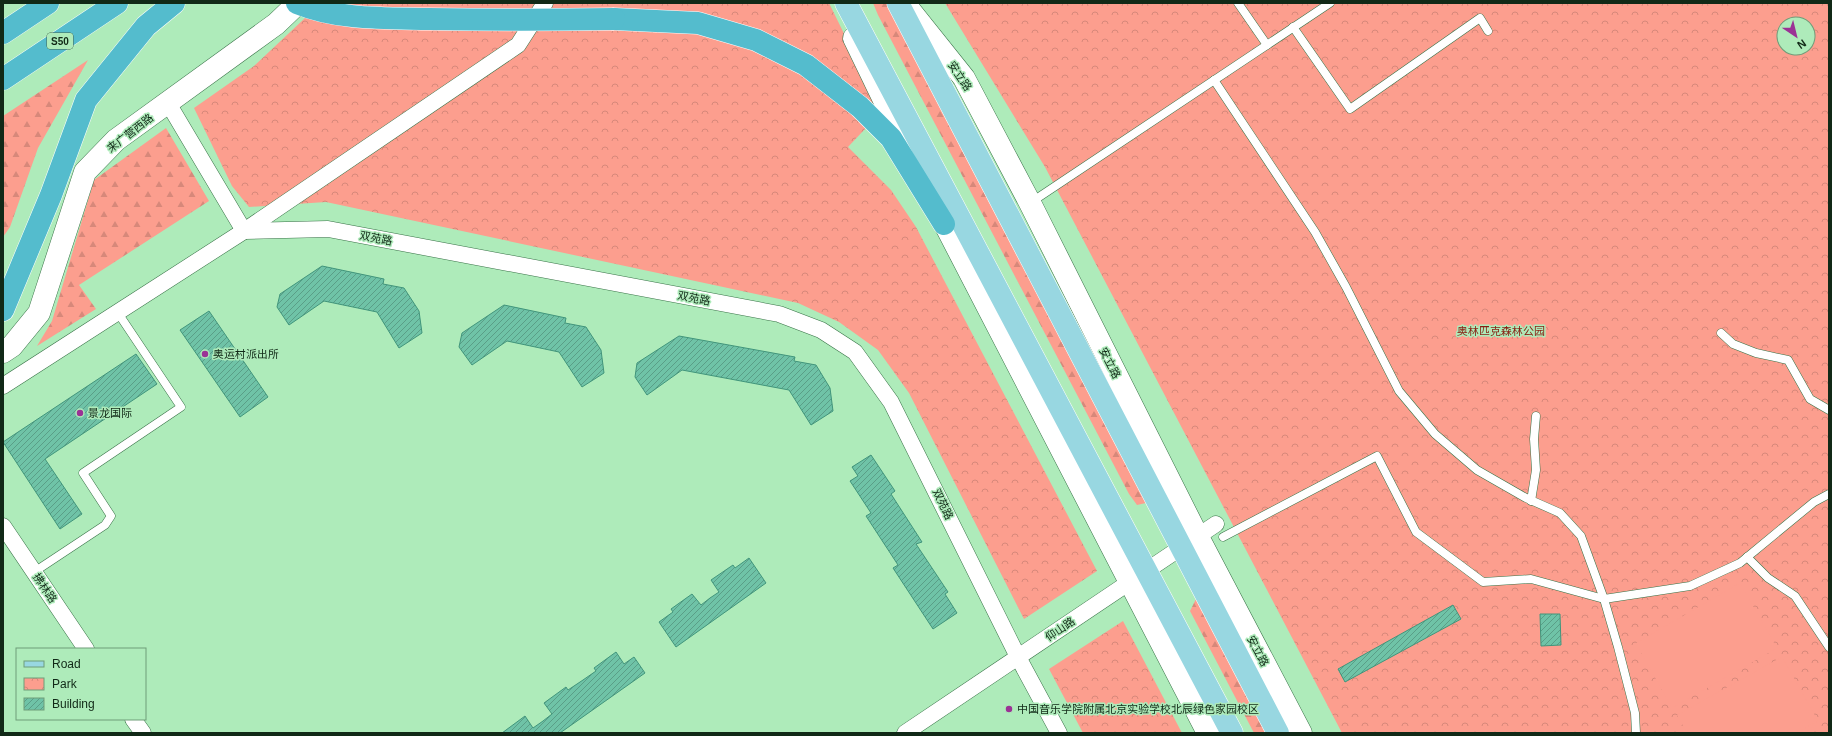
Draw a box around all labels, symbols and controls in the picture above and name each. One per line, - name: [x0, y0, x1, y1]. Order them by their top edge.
- north arrow: [1776, 16, 1816, 56]
- road number: S50: [47, 33, 73, 49]
- text: N: [1795, 37, 1808, 51]
- street label: 安立路: [946, 59, 974, 93]
- street label: 来广营西路: [105, 111, 155, 155]
- street label: 双苑路: [359, 229, 393, 247]
- street label: 双苑路: [677, 289, 711, 307]
- park label: 奥林匹克森林公园: [1457, 325, 1545, 337]
- street label: 安立路: [1097, 346, 1123, 380]
- place label: 奥运村派出所: [213, 348, 279, 360]
- marker: 奥运村派出所: [200, 349, 210, 359]
- place label: 景龙国际: [88, 407, 132, 419]
- marker: 景龙国际: [75, 408, 85, 418]
- street label: 双苑路: [930, 487, 956, 521]
- street label: 拂林路: [31, 571, 59, 605]
- street label: 仰山路: [1043, 615, 1077, 643]
- street label: 安立路: [1245, 634, 1271, 668]
- legend: [16, 648, 146, 720]
- text: Road: [52, 657, 81, 671]
- text: Park: [52, 677, 78, 691]
- text: Building: [52, 697, 95, 711]
- place label: 中国音乐学院附属北京实验学校北辰绿色家园校区: [1017, 703, 1259, 715]
- marker: 中国音乐学院附属北京实验学校北辰绿色家园校区: [1004, 704, 1014, 714]

